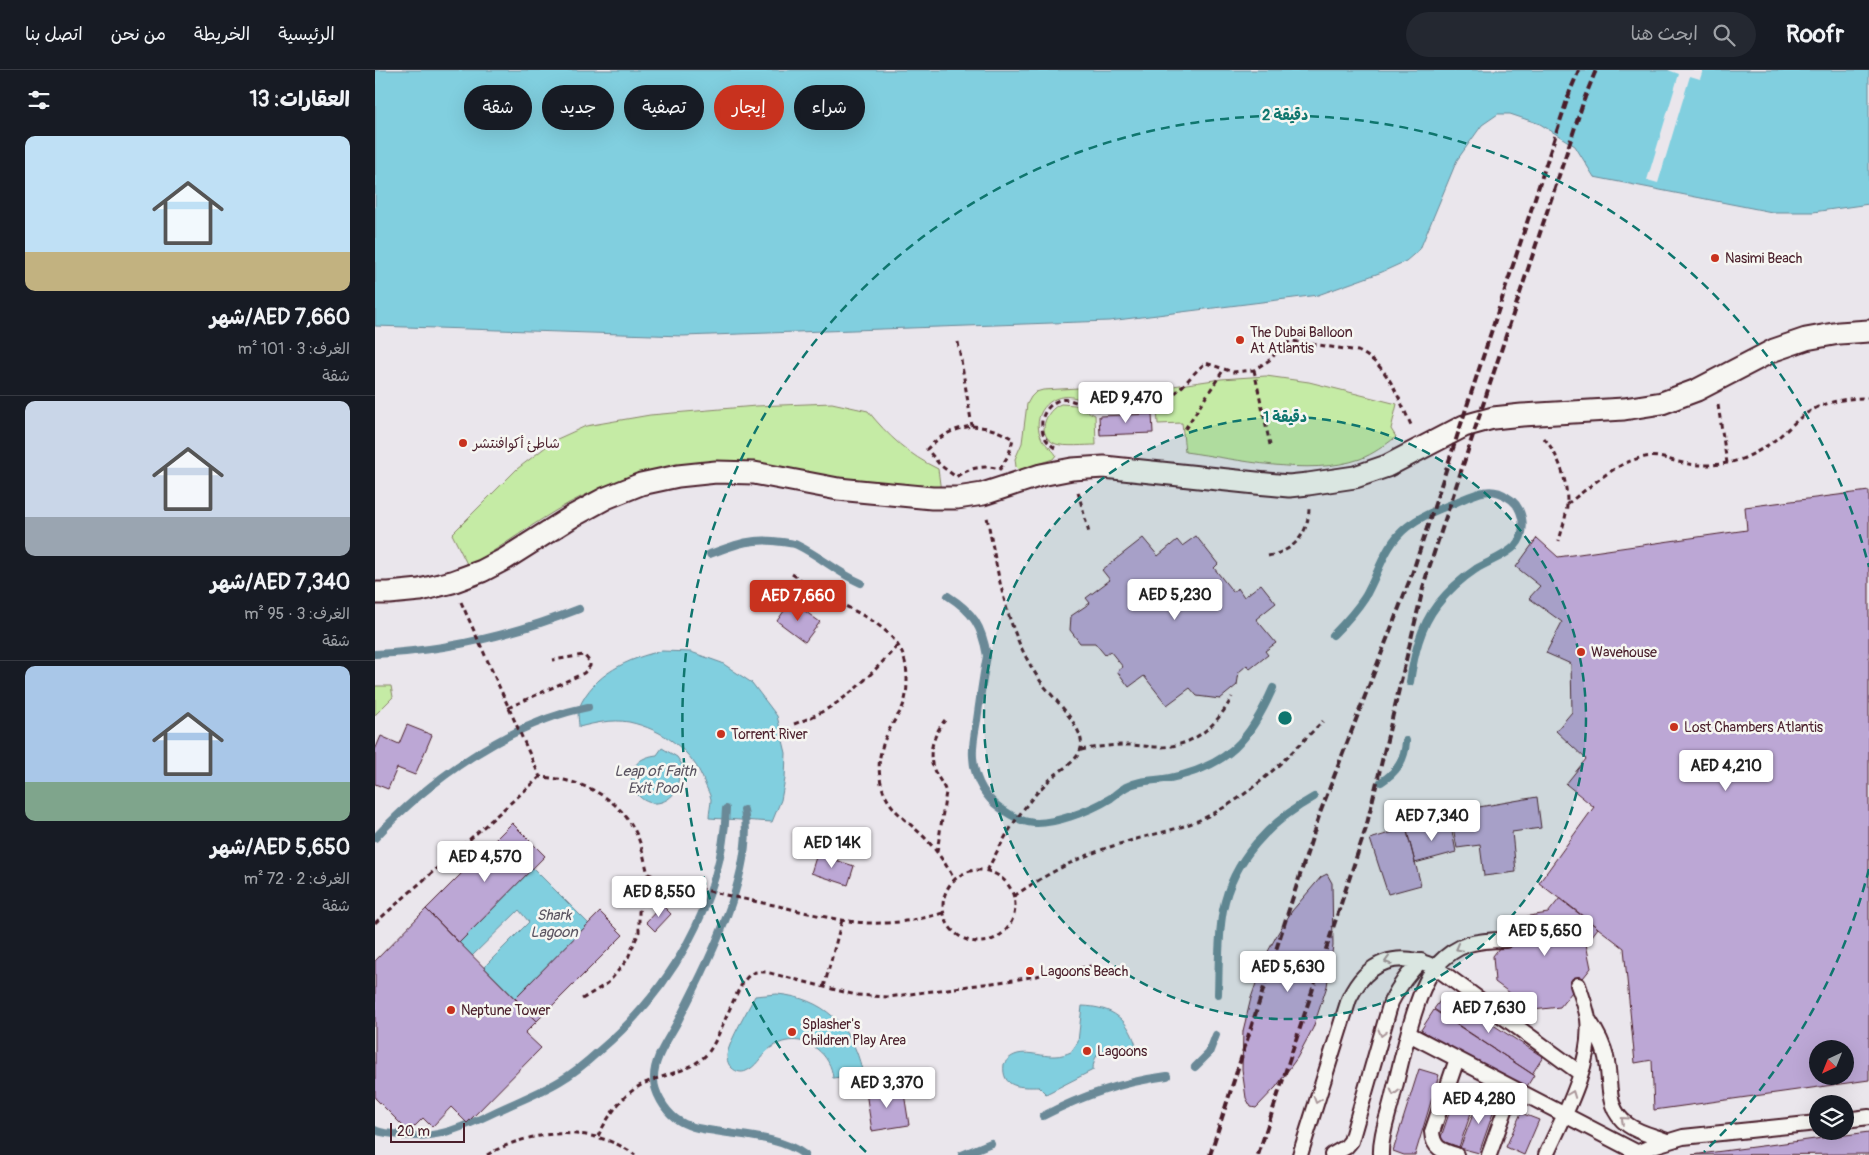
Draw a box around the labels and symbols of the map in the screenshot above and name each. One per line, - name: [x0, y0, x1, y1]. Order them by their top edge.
- text: 2 دقيقة: [1262, 106, 1308, 125]
- place label: Nasimi Beach: [1725, 250, 1802, 267]
- marker: Nasimi Beach: [1709, 252, 1721, 264]
- place label: The Dubai Balloon At Atlantis: [1250, 324, 1353, 357]
- marker: The Dubai Balloon At Atlantis: [1234, 334, 1246, 346]
- pin: AED 9,470: [1069, 382, 1183, 424]
- text: 1 دقيقة: [1263, 408, 1307, 427]
- place label: شاطئ أكوافنتشر: [472, 435, 560, 453]
- marker: شاطئ أكوافنتشر: [457, 437, 469, 449]
- pin: AED 5,230: [1118, 578, 1232, 621]
- pin: AED 7,660: [741, 580, 855, 622]
- place label: Wavehouse: [1591, 644, 1657, 661]
- marker: Wavehouse: [1575, 646, 1587, 658]
- centre of rings: [1276, 709, 1294, 727]
- place label: Lost Chambers Atlantis: [1684, 719, 1824, 736]
- marker: Lost Chambers Atlantis: [1668, 721, 1680, 733]
- place label: Torrent River: [731, 726, 808, 743]
- marker: Torrent River: [715, 728, 727, 740]
- pin: AED 4,210: [1669, 750, 1783, 792]
- water label: Leap of Faith Exit Pool: [614, 762, 697, 798]
- pin: AED 7,340: [1375, 800, 1489, 842]
- pin: AED 14K: [786, 826, 878, 869]
- pin: AED 4,570: [428, 840, 542, 883]
- pin: AED 8,550: [602, 876, 716, 918]
- water label: Shark Lagoon: [530, 906, 579, 942]
- pin: AED 5,650: [1488, 914, 1602, 957]
- one-way arrow: [1455, 942, 1464, 952]
- pin: AED 5,630: [1231, 950, 1345, 993]
- one-way arrow: [1385, 956, 1393, 966]
- place label: Lagoons Beach: [1040, 963, 1128, 980]
- marker: Lagoons Beach: [1024, 965, 1036, 977]
- pin: AED 7,630: [1432, 992, 1546, 1034]
- place label: Neptune Tower: [461, 1002, 550, 1019]
- marker: Neptune Tower: [445, 1004, 457, 1016]
- place label: Splasher's Children Play Area: [802, 1016, 906, 1049]
- marker: Splasher's Children Play Area: [786, 1026, 798, 1038]
- one-way arrow: [1377, 1028, 1387, 1036]
- north arrow: [1809, 1040, 1854, 1085]
- place label: Lagoons: [1097, 1043, 1148, 1060]
- marker: Lagoons: [1081, 1045, 1093, 1057]
- pin: AED 3,370: [830, 1066, 944, 1109]
- pin: AED 4,280: [1422, 1082, 1536, 1125]
- one-way arrow: [1389, 1087, 1400, 1096]
- one-way arrow: [1566, 1091, 1576, 1099]
- one-way arrow: [1313, 1095, 1323, 1103]
- one-way arrow: [1621, 1117, 1630, 1126]
- scale bar: [390, 1120, 465, 1143]

